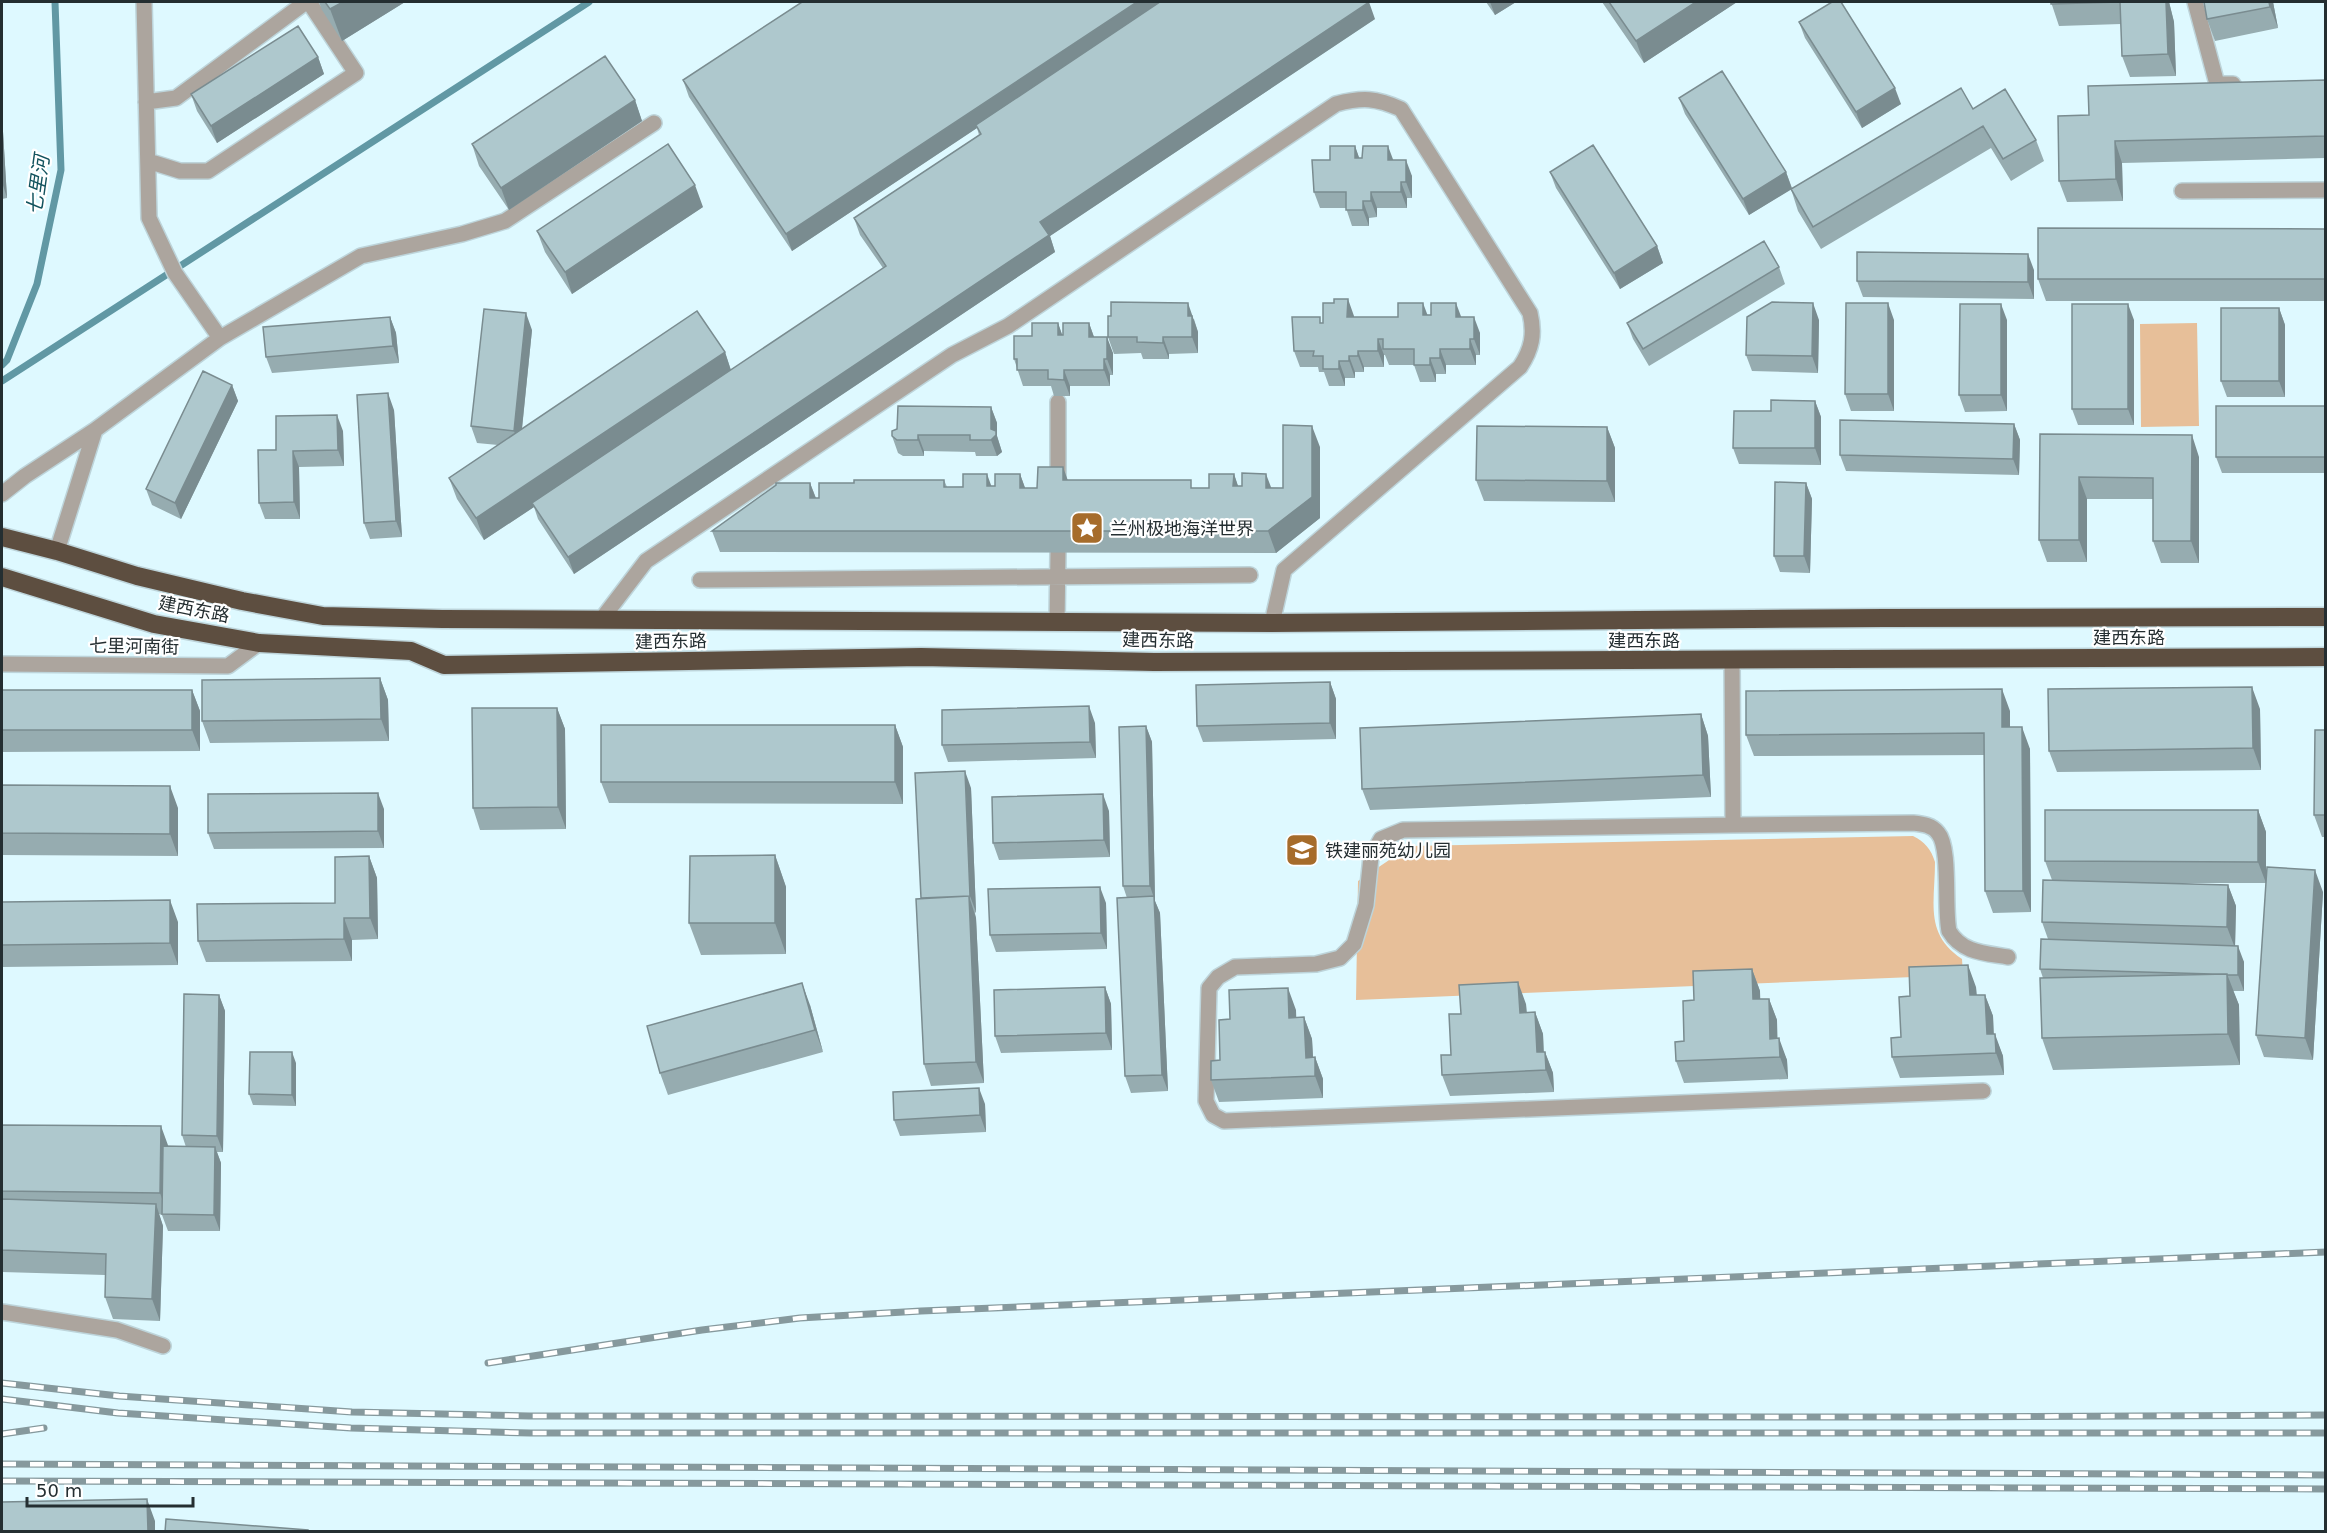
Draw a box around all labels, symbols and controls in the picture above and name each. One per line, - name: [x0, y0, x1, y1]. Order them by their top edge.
- water label: 七里河: [22, 150, 55, 216]
- place icon: 兰州极地海洋世界: [1069, 510, 1105, 546]
- place label: 兰州极地海洋世界: [1110, 518, 1254, 539]
- street label: 建西东路: [157, 592, 231, 626]
- street label: 建西东路: [2093, 627, 2165, 648]
- street label: 建西东路: [1122, 629, 1194, 651]
- street label: 建西东路: [635, 630, 707, 652]
- street label: 建西东路: [1608, 630, 1680, 651]
- street label: 七里河南街: [89, 635, 179, 657]
- school or university icon: 铁建丽苑幼儿园: [1284, 832, 1320, 868]
- place label: 铁建丽苑幼儿园: [1325, 840, 1451, 861]
- scale bar: [27, 1470, 194, 1508]
- text: 50 m: [36, 1480, 82, 1501]

